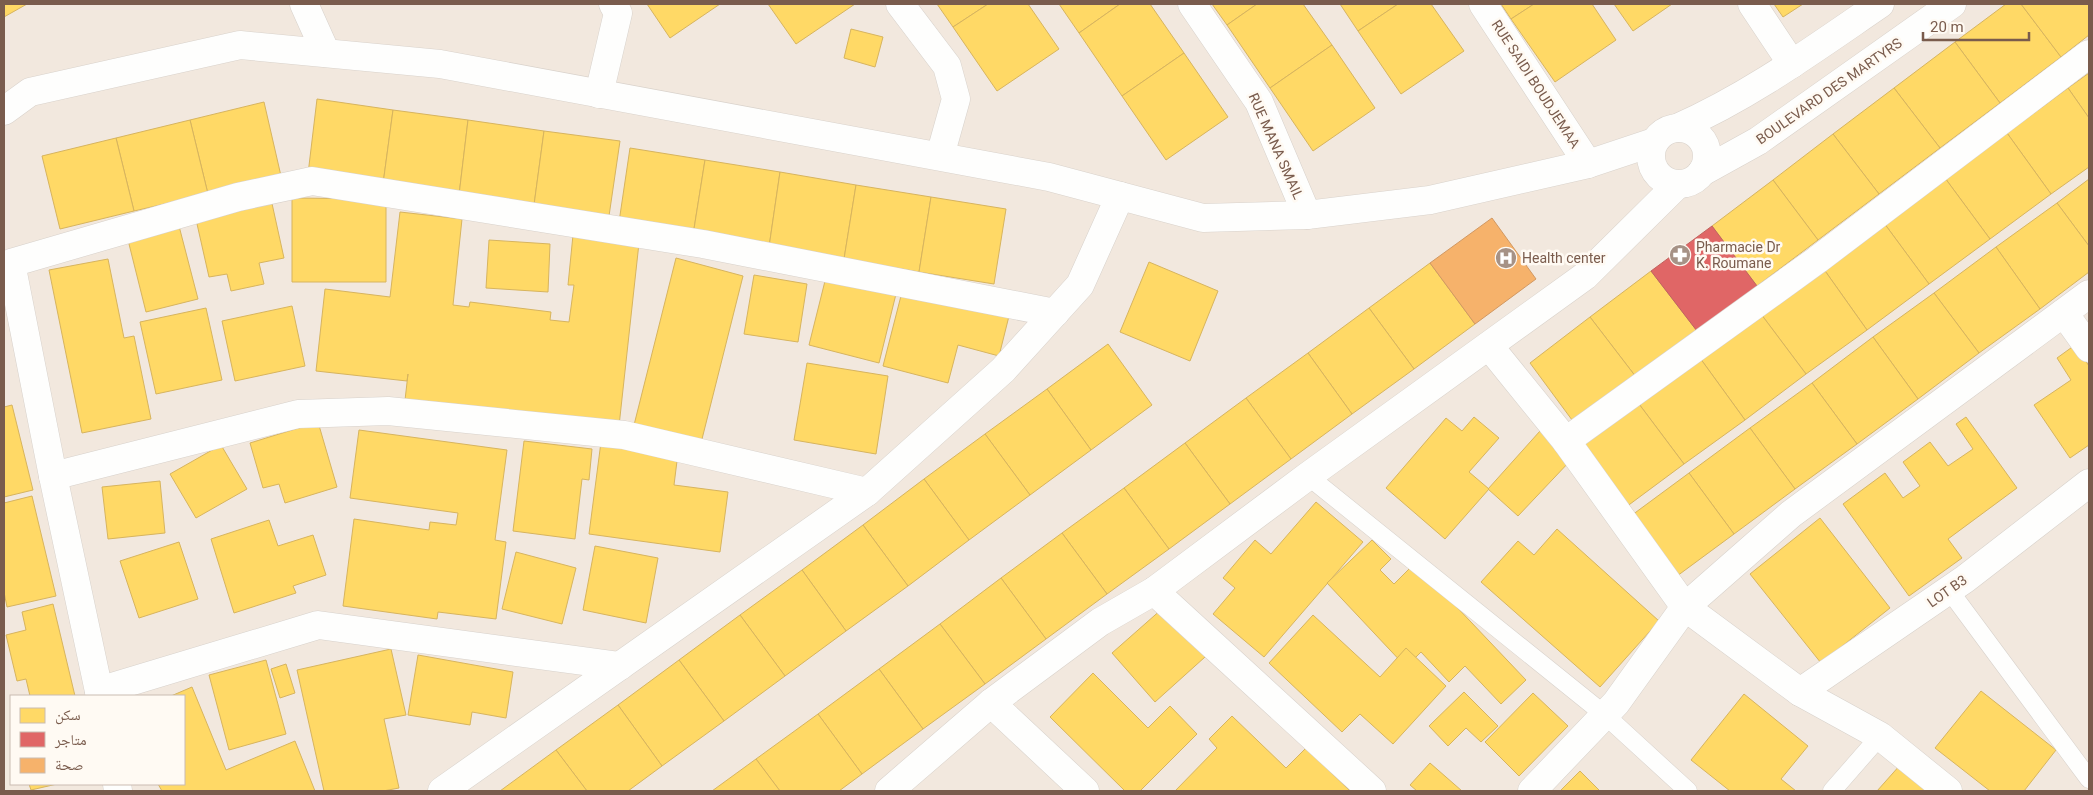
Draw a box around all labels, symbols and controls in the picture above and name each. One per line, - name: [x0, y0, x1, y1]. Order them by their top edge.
- scale bar: [1923, 10, 2029, 42]
- street label: RUE SAIDI BOUDJEMAA: [1489, 17, 1583, 151]
- text: 20 m: [1930, 18, 1964, 36]
- street label: BOULEVARD DES MARTYRS: [1753, 35, 1905, 147]
- street label: RUE MANA SMAIL: [1245, 90, 1307, 202]
- place label: Pharmacie Dr K. Roumane: [1696, 239, 1781, 271]
- pharmacy icon: Pharmacie Dr K. Roumane: [1668, 243, 1692, 267]
- hospital icon: Health center: [1494, 246, 1518, 270]
- place label: Health center: [1522, 250, 1606, 266]
- street label: LOT B3: [1924, 572, 1970, 610]
- legend: [10, 695, 185, 785]
- text: سكن: [55, 706, 81, 725]
- text: متاجر: [54, 731, 87, 749]
- text: صحة: [55, 756, 84, 774]

